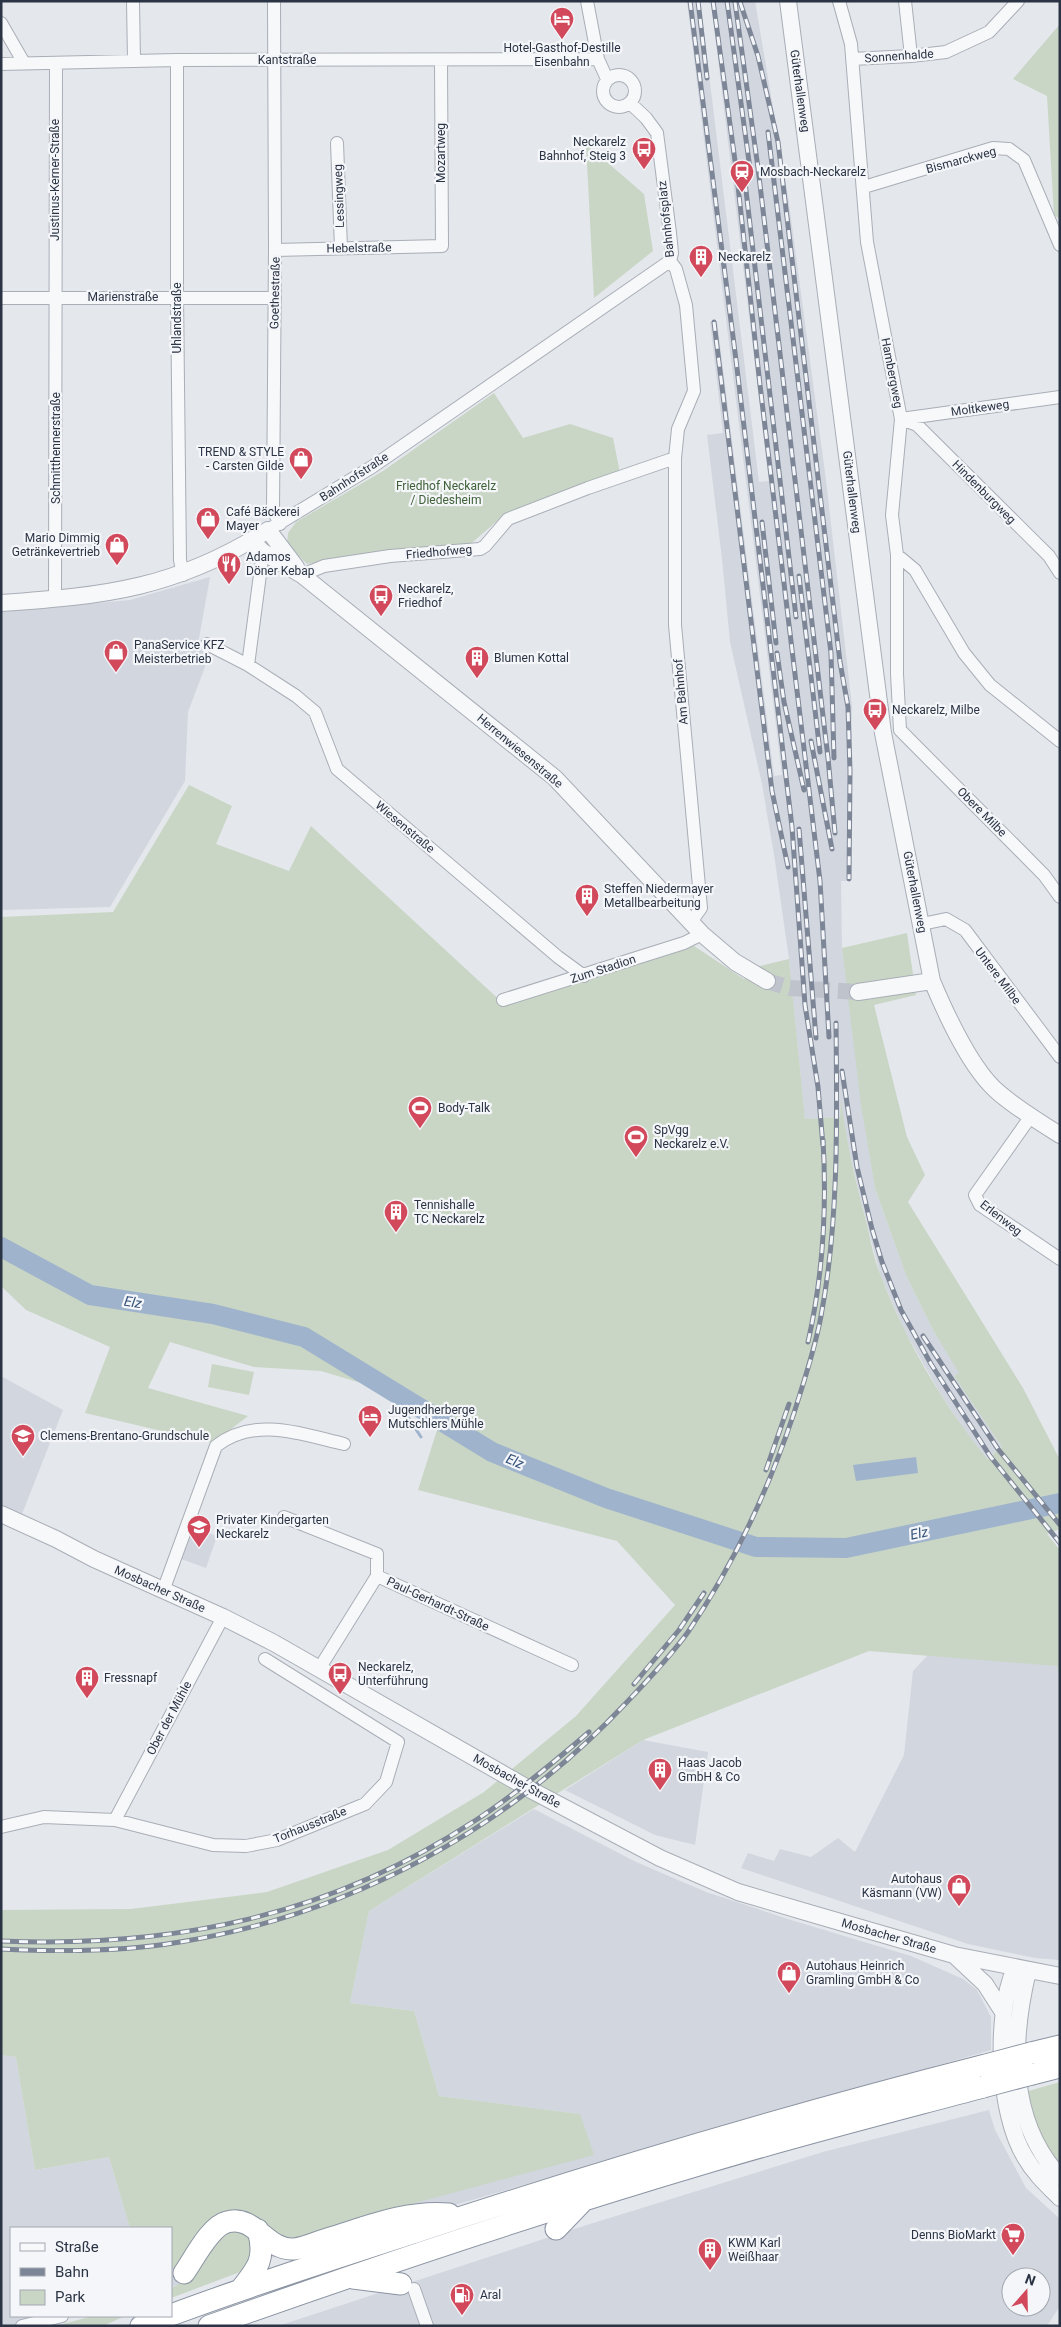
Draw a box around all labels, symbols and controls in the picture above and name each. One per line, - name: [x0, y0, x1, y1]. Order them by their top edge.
- hotel icon: Hotel-Gasthof-Destille Eisenbahn: [549, 6, 575, 40]
- place label: Hotel-Gasthof-Destille Eisenbahn: [503, 41, 621, 69]
- street label: Sonnenhalde: [864, 47, 934, 65]
- street label: Güterhallenweg: [787, 49, 813, 133]
- street label: Kantstraße: [258, 53, 316, 67]
- street label: Justinus-Kerner-Straße: [48, 119, 62, 241]
- street label: Mozartweg: [434, 123, 448, 183]
- place label: Neckarelz Bahnhof, Steig 3: [539, 135, 626, 163]
- bus stop icon: Neckarelz Bahnhof, Steig 3: [631, 136, 657, 170]
- street label: Bismarckweg: [924, 144, 998, 176]
- station icon: Mosbach-Neckarelz: [729, 159, 755, 193]
- street label: Lessingweg: [331, 164, 347, 228]
- place label: Mosbach-Neckarelz: [760, 165, 866, 179]
- street label: Bahnhofsplatz: [655, 180, 677, 258]
- street label: Hebelstraße: [326, 240, 392, 256]
- building icon: Neckarelz: [688, 244, 714, 278]
- place label: Neckarelz: [718, 250, 771, 264]
- street label: Goethestraße: [267, 257, 283, 329]
- street label: Uhlandstraße: [170, 282, 184, 354]
- street label: Marienstraße: [88, 290, 158, 304]
- street label: Hambergweg: [878, 337, 906, 409]
- street label: Schmitthennerstraße: [49, 392, 63, 504]
- street label: Moltkeweg: [950, 397, 1010, 419]
- place label: TREND & STYLE - Carsten Gilde: [198, 445, 284, 473]
- shop icon: TREND & STYLE - Carsten Gilde: [288, 446, 314, 480]
- street label: Bahnhofstraße: [317, 450, 391, 504]
- street label: Güterhallenweg: [840, 450, 864, 534]
- street label: Hindenburgweg: [949, 457, 1019, 527]
- park label: Friedhof Neckarelz / Diedesheim: [396, 479, 496, 507]
- place label: Café Bäckerei Mayer: [226, 505, 300, 533]
- shop icon: Café Bäckerei Mayer: [195, 506, 221, 540]
- place label: Mario Dimmig Getränkevertrieb: [12, 531, 100, 559]
- shop icon: Mario Dimmig Getränkevertrieb: [104, 532, 130, 566]
- street label: Friedhofweg: [405, 542, 473, 562]
- place label: Adamos Döner Kebap: [246, 550, 315, 578]
- restaurant icon: Adamos Döner Kebap: [216, 551, 242, 585]
- place label: Neckarelz, Friedhof: [398, 582, 453, 610]
- bus stop icon: Neckarelz, Friedhof: [368, 583, 394, 617]
- place label: PanaService KFZ Meisterbetrieb: [134, 638, 225, 666]
- shop icon: PanaService KFZ Meisterbetrieb: [103, 639, 129, 673]
- building icon: Blumen Kottal: [464, 645, 490, 679]
- place label: Blumen Kottal: [494, 651, 569, 665]
- street label: Am Bahnhof: [671, 658, 691, 726]
- bus stop icon: Neckarelz, Milbe: [862, 697, 888, 731]
- place label: Neckarelz, Milbe: [892, 703, 980, 717]
- street label: Herrenwiesenstraße: [474, 711, 566, 791]
- street label: Obere Milbe: [954, 784, 1010, 840]
- street label: Wiesenstraße: [373, 798, 437, 856]
- street label: Güterhallenweg: [900, 850, 930, 934]
- place label: Steffen Niedermayer Metallbearbeitung: [604, 882, 714, 910]
- building icon: Steffen Niedermayer Metallbearbeitung: [574, 883, 600, 917]
- street label: Untere Milbe: [972, 945, 1024, 1007]
- street label: Zum Stadion: [569, 952, 637, 986]
- sports icon: Body-Talk: [407, 1095, 433, 1129]
- place label: Body-Talk: [438, 1101, 491, 1115]
- place label: SpVgg Neckarelz e.V.: [654, 1123, 729, 1151]
- sports icon: SpVgg Neckarelz e.V.: [623, 1124, 649, 1158]
- street label: Erlenweg: [977, 1197, 1025, 1239]
- place label: Tennishalle TC Neckarelz: [414, 1198, 485, 1226]
- building icon: Tennishalle TC Neckarelz: [383, 1199, 409, 1233]
- water label: Elz: [123, 1293, 143, 1311]
- place label: Jugendherberge Mutschlers Mühle: [388, 1403, 484, 1431]
- hotel icon: Jugendherberge Mutschlers Mühle: [357, 1404, 383, 1438]
- school or university icon: Clemens-Brentano-Grundschule: [10, 1423, 36, 1457]
- place label: Clemens-Brentano-Grundschule: [40, 1429, 209, 1443]
- water label: Elz: [504, 1450, 526, 1472]
- place label: Privater Kindergarten Neckarelz: [216, 1513, 329, 1541]
- school or university icon: Privater Kindergarten Neckarelz: [186, 1514, 212, 1548]
- water label: Elz: [909, 1523, 930, 1543]
- street label: Mosbacher Straße: [112, 1563, 208, 1615]
- street label: Paul-Gerhardt-Straße: [385, 1574, 491, 1634]
- place label: Neckarelz, Unterführung: [358, 1660, 428, 1688]
- bus stop icon: Neckarelz, Unterführung: [327, 1661, 353, 1695]
- building icon: Fressnapf: [74, 1665, 100, 1699]
- place label: Fressnapf: [104, 1671, 158, 1685]
- street label: Ober der Mühle: [144, 1679, 194, 1757]
- street label: Mosbacher Straße: [471, 1751, 563, 1811]
- place label: Haas Jacob GmbH & Co: [678, 1756, 742, 1784]
- building icon: Haas Jacob GmbH & Co: [647, 1757, 673, 1791]
- street label: Torhausstraße: [271, 1804, 349, 1846]
- place label: Autohaus Käsmann (VW): [862, 1872, 942, 1900]
- shop icon: Autohaus Käsmann (VW): [946, 1873, 972, 1907]
- street label: Mosbacher Straße: [840, 1916, 938, 1956]
- place label: Autohaus Heinrich Gramling GmbH & Co: [806, 1959, 919, 1987]
- shop icon: Autohaus Heinrich Gramling GmbH & Co: [776, 1960, 802, 1994]
- supermarket icon: Denns BioMarkt: [1000, 2222, 1026, 2256]
- legend: [10, 2227, 172, 2317]
- place label: Denns BioMarkt: [911, 2228, 996, 2242]
- place label: KWM Karl Weißhaar: [728, 2236, 781, 2264]
- building icon: KWM Karl Weißhaar: [697, 2237, 723, 2271]
- text: Straße: [55, 2238, 99, 2256]
- text: Bahn: [55, 2263, 89, 2281]
- north arrow: [1001, 2267, 1051, 2317]
- text: N: [1023, 2271, 1038, 2289]
- fuel station icon: Aral: [449, 2282, 475, 2316]
- text: Park: [55, 2288, 86, 2306]
- place label: Aral: [480, 2288, 501, 2302]

